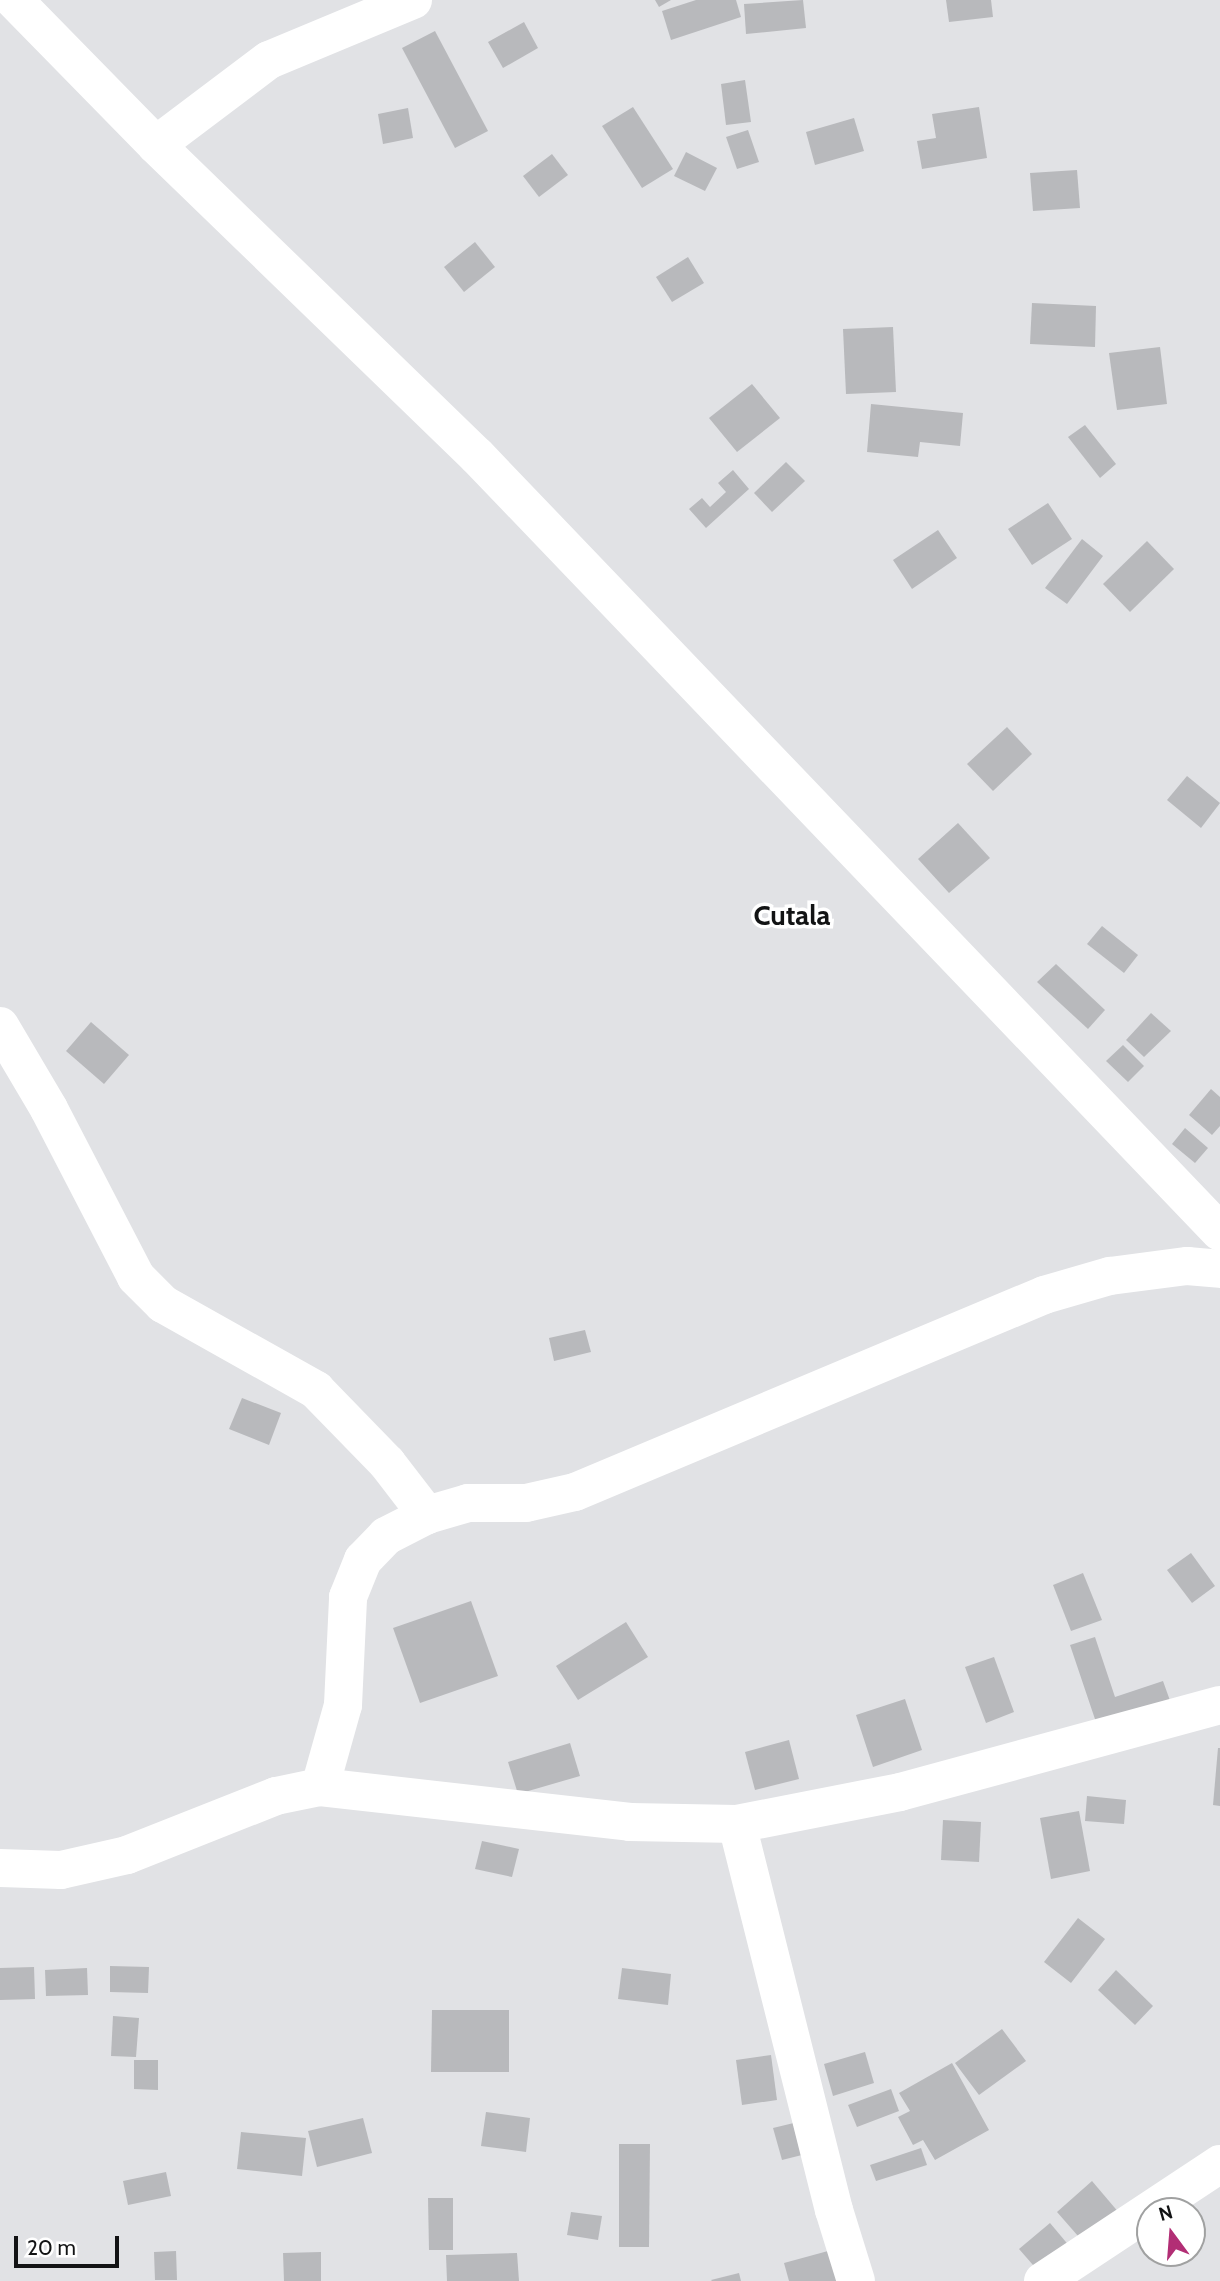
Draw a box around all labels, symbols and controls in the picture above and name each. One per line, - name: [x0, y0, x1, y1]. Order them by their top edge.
- district label: Cutala: [753, 898, 831, 932]
- north arrow: [1136, 2197, 1206, 2267]
- text: N: [1156, 2200, 1175, 2226]
- scale bar: [18, 2222, 122, 2266]
- text: 20 m: [27, 2235, 76, 2260]

